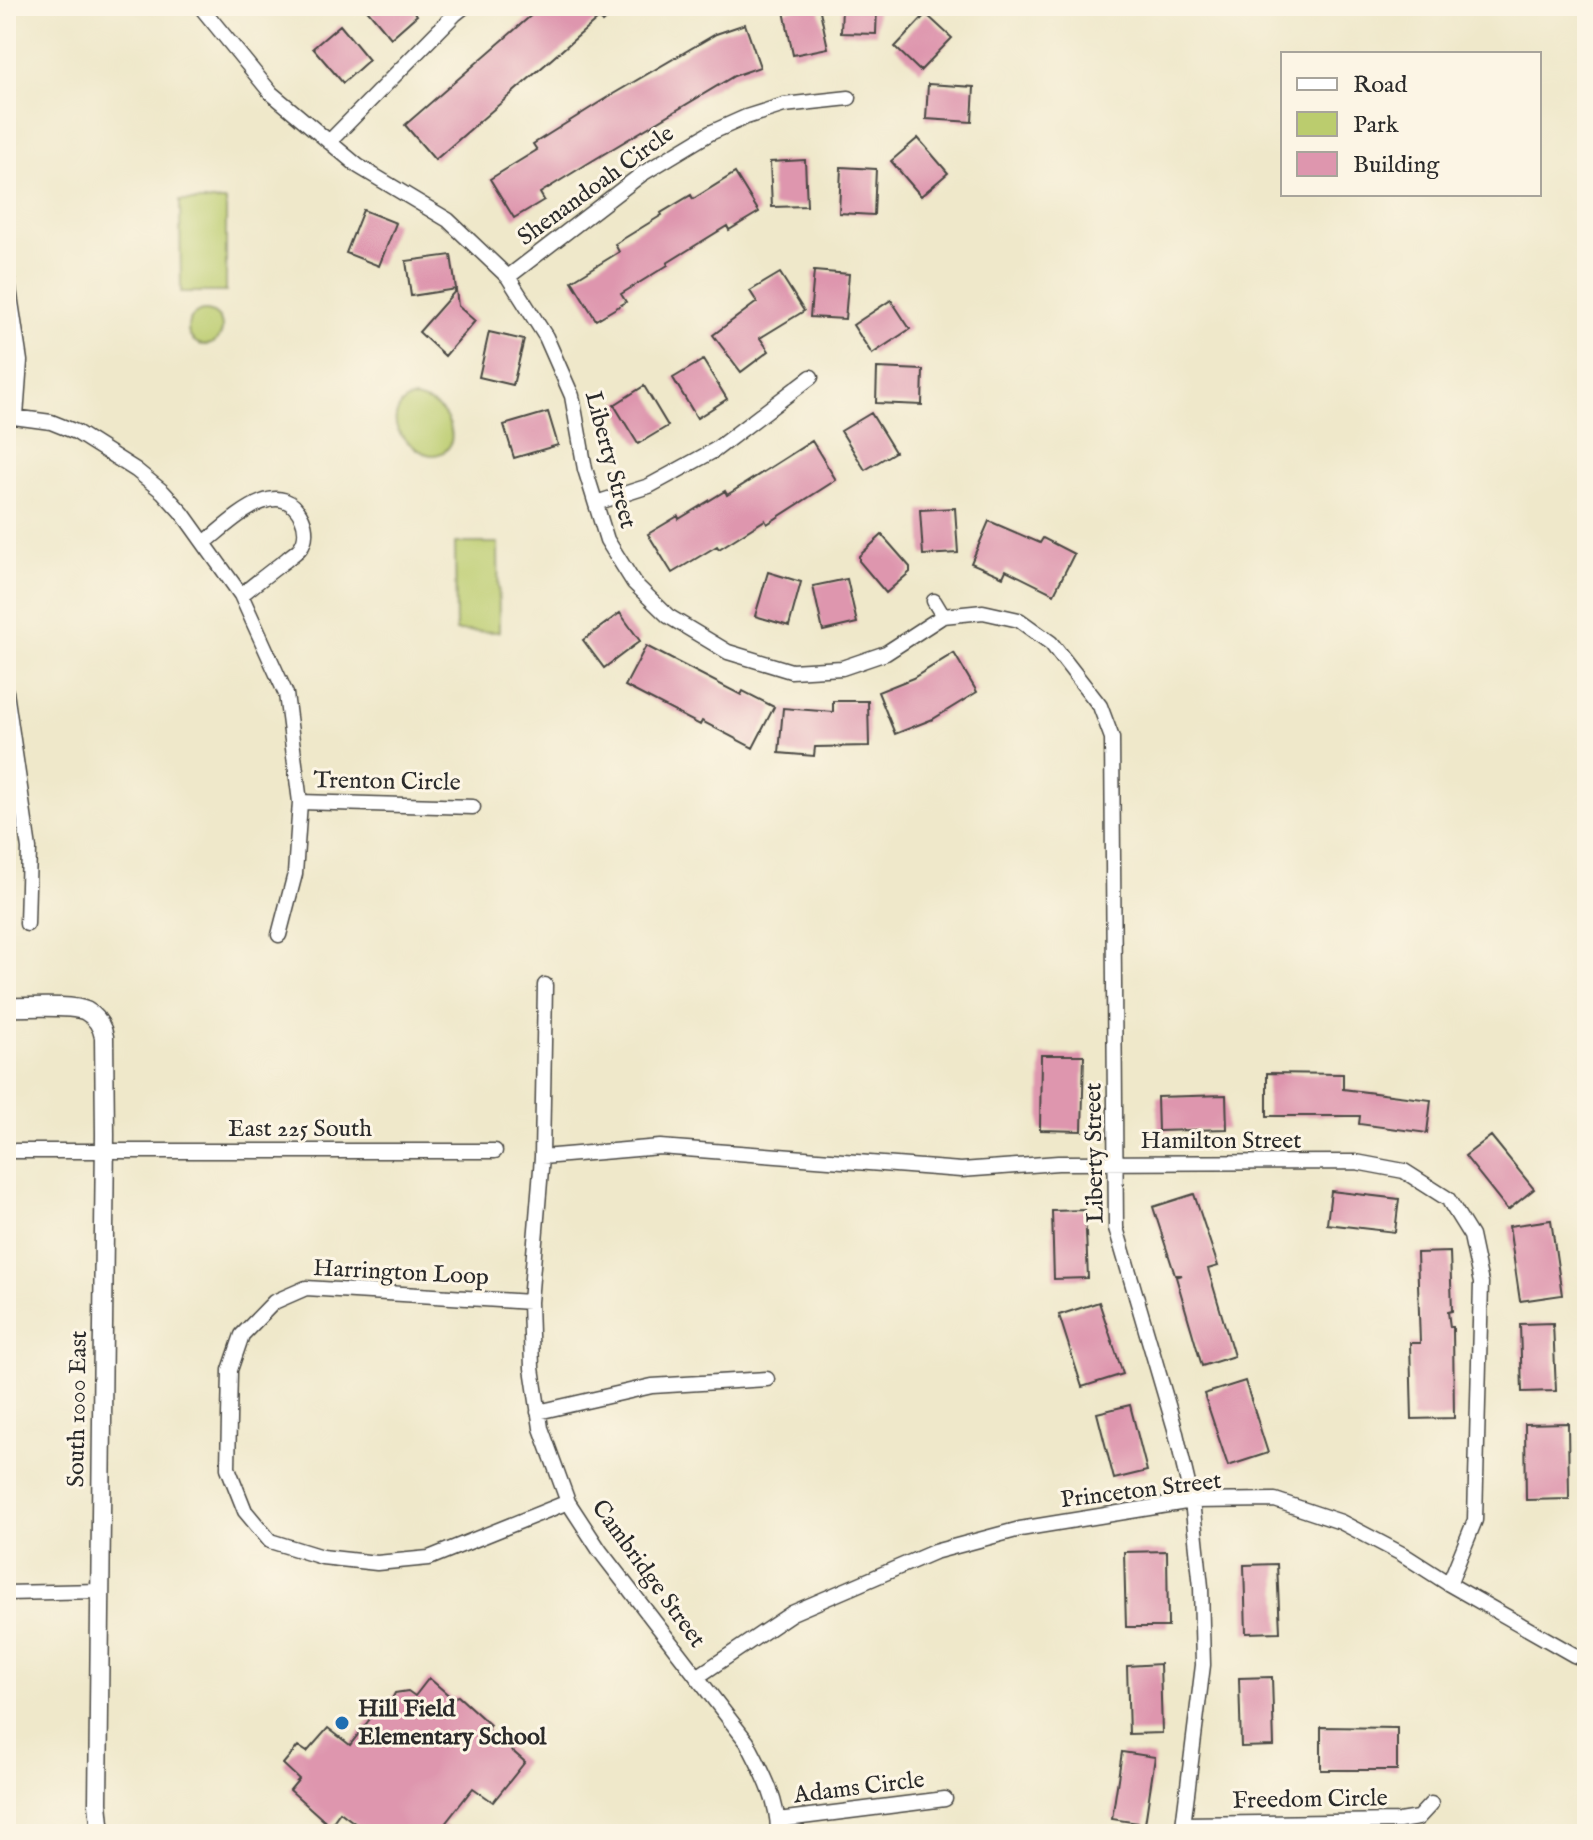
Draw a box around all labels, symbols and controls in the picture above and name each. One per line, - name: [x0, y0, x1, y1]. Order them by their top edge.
- legend: [1281, 52, 1541, 196]
- text: Road: [1353, 70, 1407, 101]
- text: Park: [1353, 110, 1399, 141]
- street label: Shenandoah Circle: [512, 119, 680, 253]
- text: Building: [1353, 150, 1440, 181]
- street label: Liberty Street: [577, 388, 643, 532]
- street label: Trenton Circle: [313, 765, 461, 799]
- street label: Liberty Street: [1078, 1082, 1112, 1224]
- street label: East 225 South: [228, 1114, 372, 1145]
- street label: Hamilton Street: [1140, 1126, 1302, 1157]
- street label: Harrington Loop: [312, 1253, 490, 1293]
- street label: South 1000 East: [61, 1330, 95, 1488]
- street label: Princeton Street: [1059, 1466, 1223, 1516]
- street label: Cambridge Street: [584, 1494, 712, 1654]
- place label: Hill Field Elementary School: [358, 1694, 547, 1753]
- marker: Hill Field Elementary School: [333, 1714, 351, 1732]
- street label: Adams Circle: [791, 1765, 926, 1812]
- street label: Freedom Circle: [1232, 1783, 1388, 1817]

